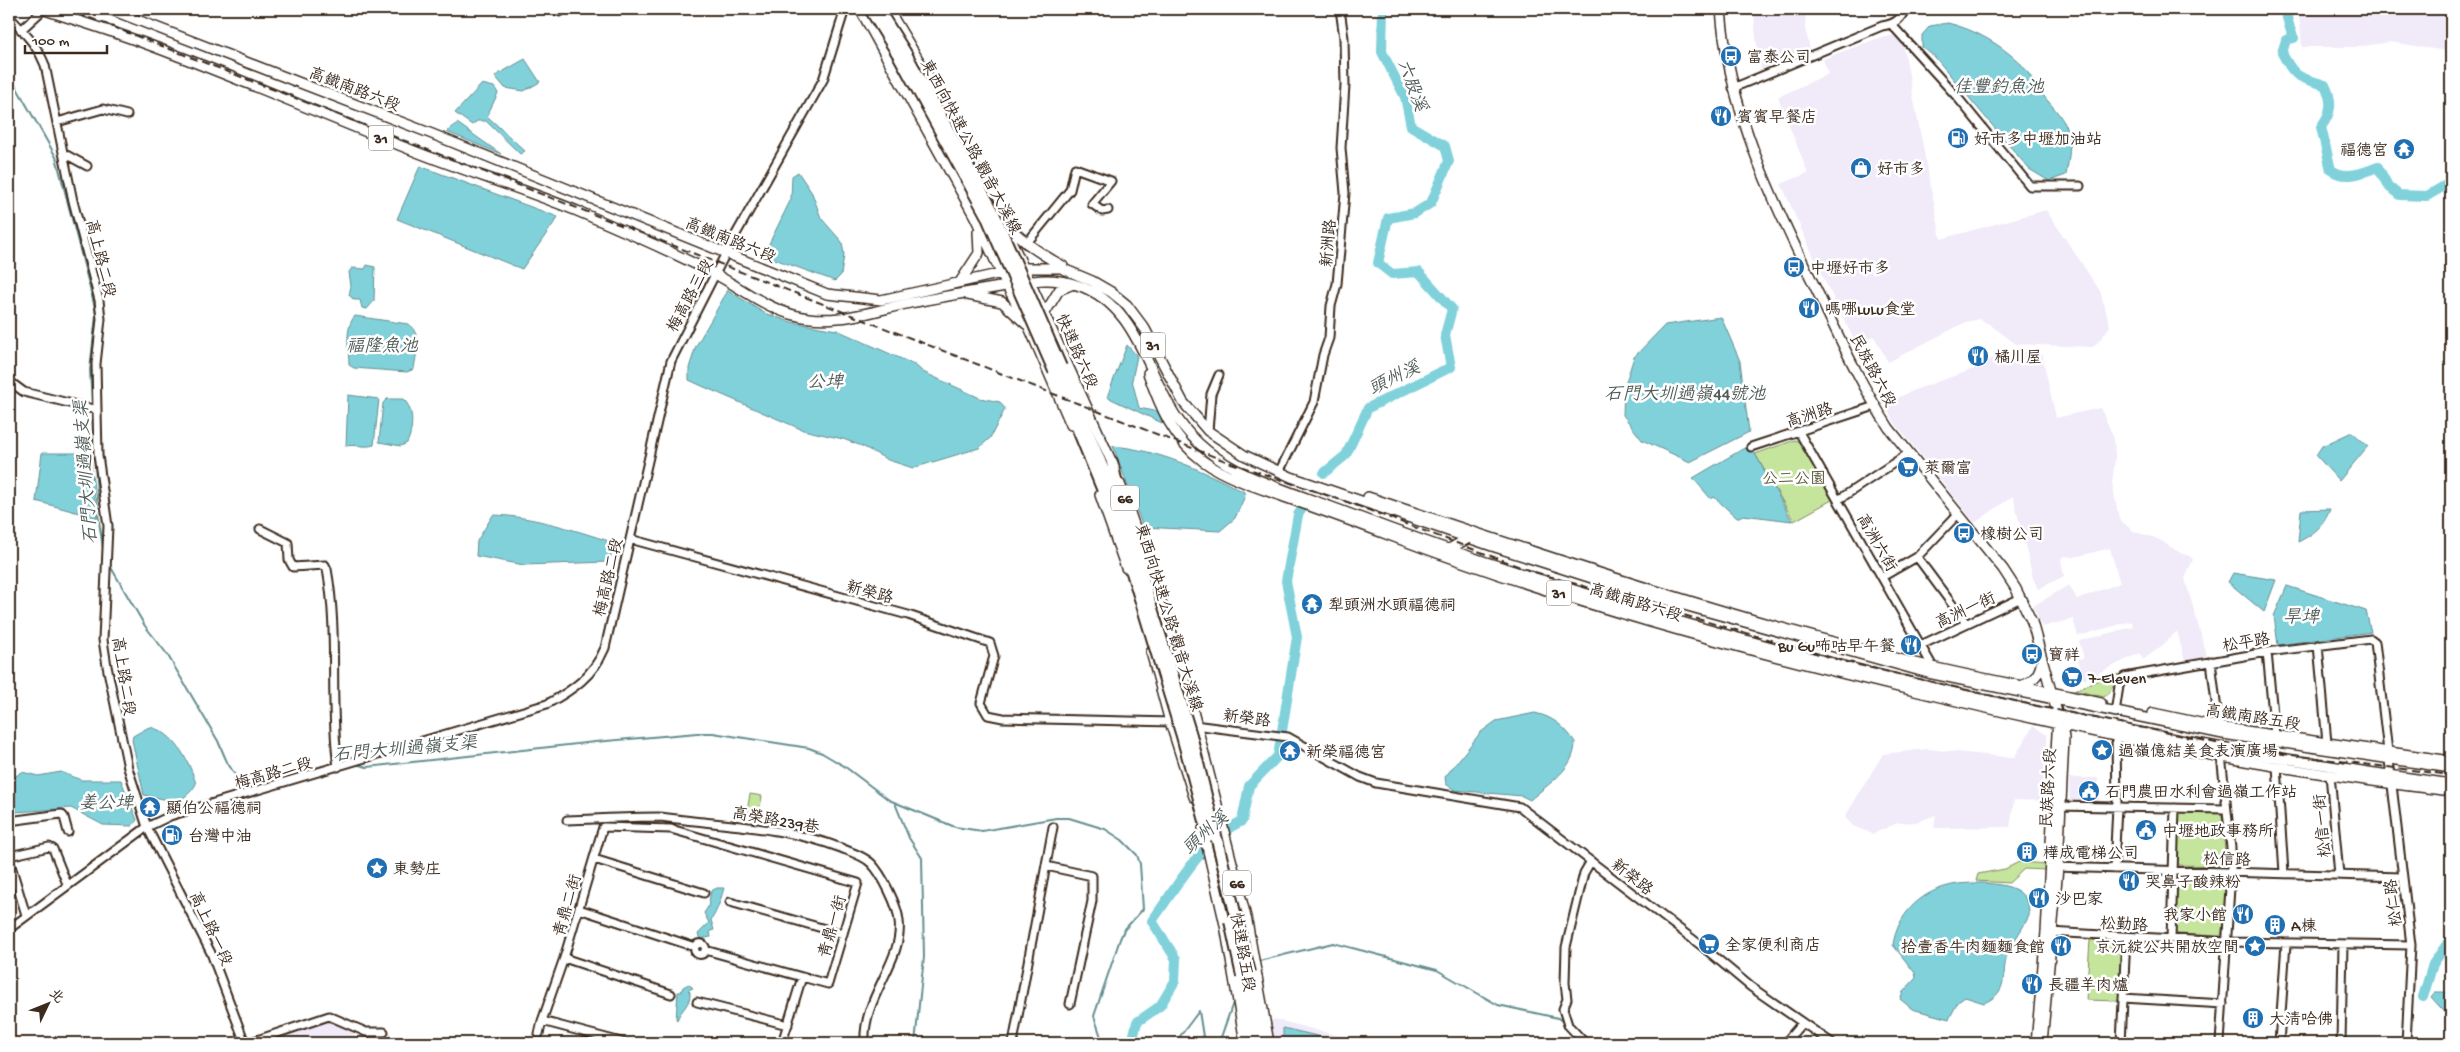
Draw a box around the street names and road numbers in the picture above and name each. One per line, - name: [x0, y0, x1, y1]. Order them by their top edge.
- street label: 東西向快速公路 觀音大溪線: [915, 56, 1025, 239]
- street label: 高鐵南路六段: [306, 63, 403, 117]
- road number: 31: [368, 126, 394, 150]
- street label: 高鐵南路六段: [682, 214, 779, 269]
- street label: 高上路二段: [80, 217, 119, 300]
- street label: 新洲路: [1317, 218, 1342, 268]
- street label: 梅高路三段: [663, 256, 719, 336]
- street label: 快速路六段: [1050, 311, 1102, 393]
- street label: 民族路六段: [1844, 331, 1900, 411]
- road number: 31: [1140, 332, 1166, 358]
- street label: 高洲路: [1784, 399, 1836, 434]
- road number: 66: [1111, 486, 1139, 510]
- street label: 高洲六街: [1851, 510, 1901, 576]
- street label: 東西向快速公路 觀音大溪線: [1129, 521, 1206, 714]
- street label: 梅高路二段: [590, 536, 629, 619]
- street label: 新榮路: [843, 577, 895, 610]
- street label: 高鐵南路六段: [1586, 579, 1684, 627]
- road number: 31: [1546, 580, 1572, 606]
- street label: 高洲一街: [1933, 588, 2000, 634]
- street label: 松平路: [2221, 629, 2272, 658]
- street label: 高上路二段: [106, 635, 139, 718]
- street label: 高鐵南路五段: [2204, 701, 2302, 736]
- street label: 新榮路: [1222, 706, 1272, 733]
- street label: 民族路六段: [2037, 748, 2062, 829]
- street label: 梅高路二段: [232, 753, 315, 796]
- street label: 松信一街: [2311, 793, 2337, 858]
- street label: 高榮路239巷: [730, 803, 821, 839]
- street label: 松信路: [2203, 849, 2251, 872]
- street label: 新榮路: [1606, 855, 1657, 901]
- road number: 66: [1223, 870, 1251, 896]
- street label: 青鼎二街: [549, 872, 587, 939]
- street label: 松仁路: [2381, 878, 2408, 928]
- street label: 高上路一段: [183, 888, 236, 970]
- street label: 青鼎一街: [814, 893, 852, 960]
- street label: 快速路五段: [1224, 911, 1259, 994]
- street label: 松勤路: [2099, 914, 2148, 937]

